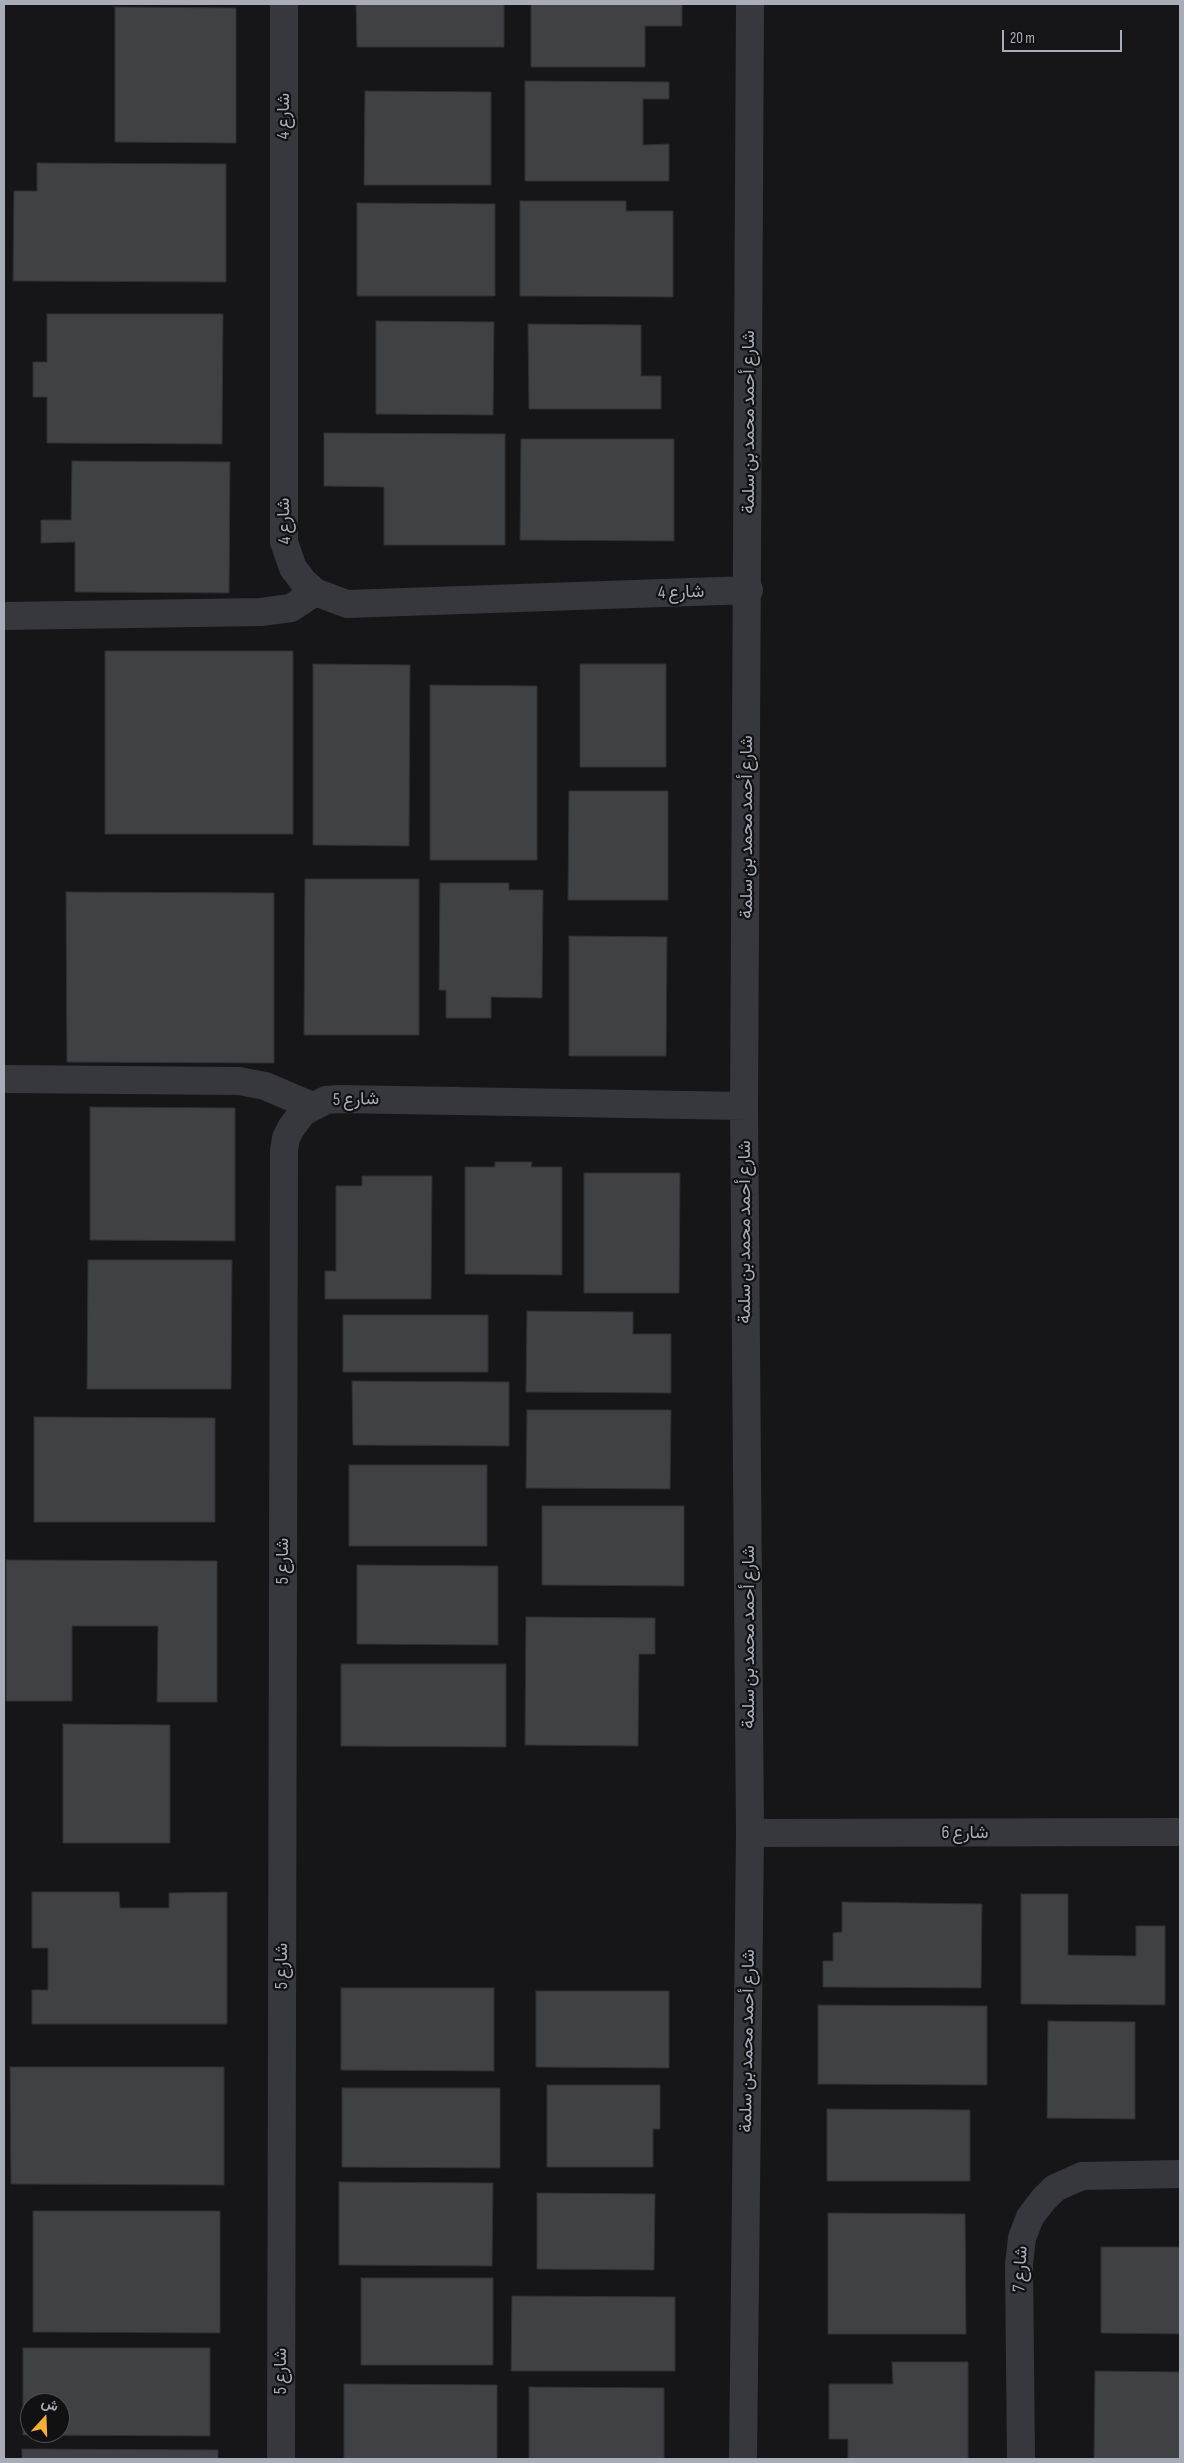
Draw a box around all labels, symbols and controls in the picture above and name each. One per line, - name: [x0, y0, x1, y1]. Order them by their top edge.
- scale bar: [1004, 20, 1124, 52]
- text: 20 m: [1010, 29, 1035, 48]
- street label: شارع 4: [273, 93, 295, 139]
- street label: شارع أحمد محمد بن سلمة: [738, 330, 760, 514]
- street label: شارع 4: [273, 497, 297, 545]
- street label: شارع 4: [657, 581, 705, 605]
- street label: شارع أحمد محمد بن سلمة: [736, 735, 758, 919]
- street label: شارع 5: [333, 1089, 379, 1111]
- street label: شارع أحمد محمد بن سلمة: [734, 1140, 756, 1324]
- street label: شارع 5: [272, 1538, 294, 1584]
- street label: شارع أحمد محمد بن سلمة: [738, 1545, 760, 1729]
- street label: شارع 6: [942, 1822, 988, 1844]
- street label: شارع 5: [271, 1943, 293, 1989]
- street label: شارع أحمد محمد بن سلمة: [736, 1949, 760, 2133]
- street label: شارع 7: [1009, 2245, 1033, 2293]
- street label: شارع 5: [270, 2348, 292, 2394]
- north arrow: [20, 2393, 70, 2443]
- text: ش: [39, 2394, 61, 2415]

